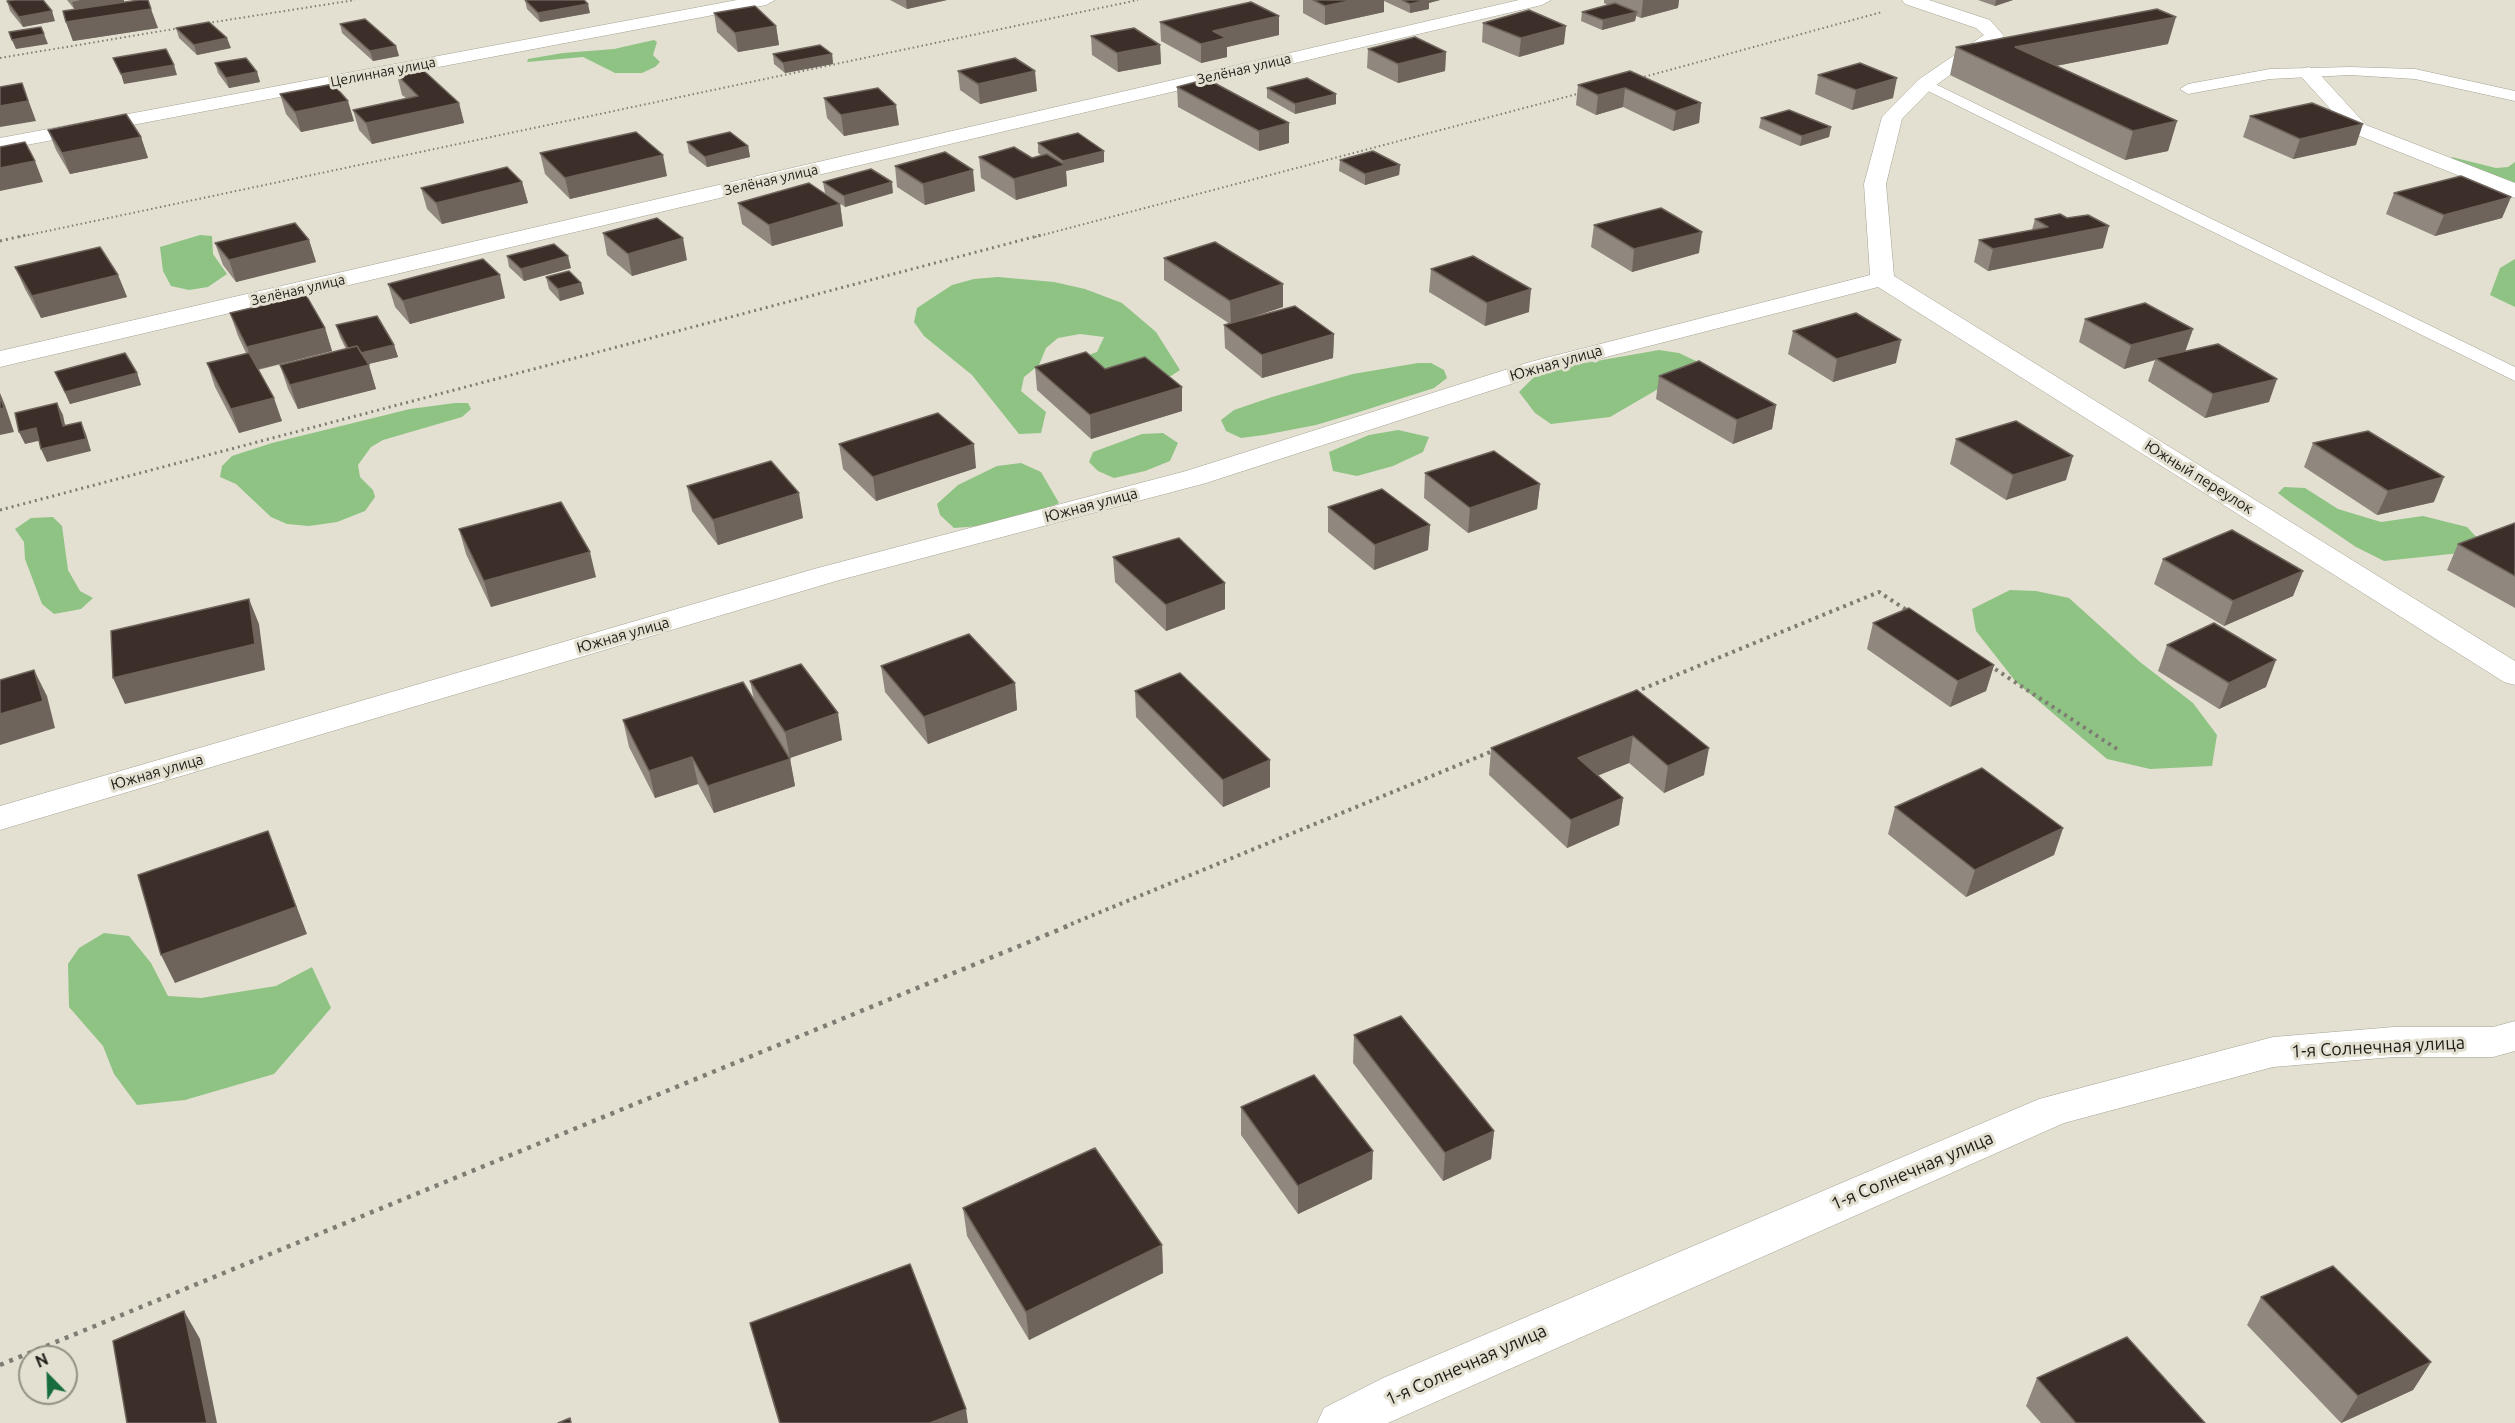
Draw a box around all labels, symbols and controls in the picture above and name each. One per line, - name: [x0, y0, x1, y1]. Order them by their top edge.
- street label: Зелёная улица: [1195, 50, 1293, 88]
- street label: Целинная улица: [329, 54, 437, 90]
- street label: Зелёная улица: [722, 161, 820, 199]
- street label: Зелёная улица: [249, 271, 347, 309]
- street label: Южная улица: [1508, 341, 1604, 385]
- street label: Южный переулок: [2141, 436, 2257, 518]
- street label: Южная улица: [1043, 484, 1139, 526]
- street label: Южная улица: [575, 613, 671, 657]
- street label: Южная улица: [109, 750, 205, 794]
- street label: 1-я Солнечная улица: [2291, 1032, 2465, 1062]
- street label: 1-я Солнечная улица: [1828, 1127, 1996, 1215]
- street label: 1-я Солнечная улица: [1382, 1320, 1550, 1410]
- north arrow: [18, 1345, 78, 1405]
- text: N: [33, 1350, 51, 1371]

